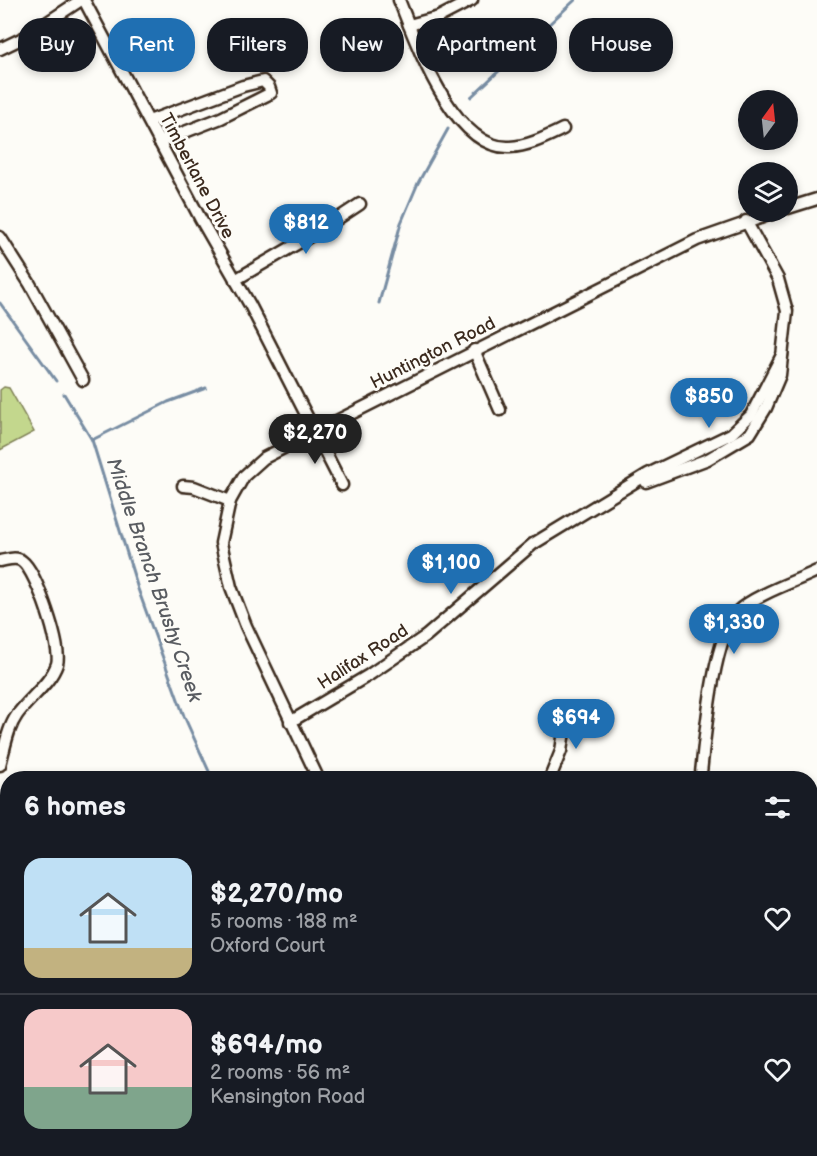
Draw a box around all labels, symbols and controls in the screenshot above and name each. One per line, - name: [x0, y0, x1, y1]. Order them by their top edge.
- chip: Buy: [18, 18, 96, 72]
- chip: Rent: [108, 18, 195, 72]
- chip: Filters: [207, 18, 308, 72]
- chip: New: [320, 18, 404, 72]
- chip: Apartment: [416, 18, 557, 72]
- chip: House: [569, 18, 673, 72]
- north arrow: [738, 90, 798, 150]
- map controls: [738, 90, 798, 222]
- street label: Timberlane Drive: [155, 110, 239, 242]
- button: layers: [738, 162, 798, 222]
- pin: $812: [270, 204, 342, 255]
- text: $812: [283, 211, 329, 235]
- street label: Huntington Road: [367, 312, 499, 394]
- pin: $850: [673, 378, 745, 429]
- text: $850: [684, 385, 734, 409]
- pin: $2,270: [266, 414, 364, 465]
- text: $2,270: [283, 421, 347, 445]
- water label: Middle Branch Brushy Creek: [101, 455, 207, 706]
- pin: $1,100: [402, 544, 500, 595]
- text: $1,100: [421, 551, 481, 575]
- pin: $1,330: [685, 604, 783, 655]
- text: $1,330: [703, 611, 765, 635]
- street label: Halifax Road: [314, 620, 412, 694]
- pin: $694: [540, 699, 612, 750]
- text: $694: [552, 706, 600, 730]
- icon: filters: [761, 791, 794, 824]
- text: 6 homes: [24, 792, 126, 823]
- text: $2,270/mo: [210, 879, 343, 910]
- icon: home: [72, 882, 144, 954]
- icon: heart: [761, 902, 794, 935]
- text: 5 rooms · 188 m²: [210, 910, 358, 934]
- text: Oxford Court: [210, 934, 325, 958]
- text: $694/mo: [210, 1030, 323, 1061]
- icon: home: [72, 1033, 144, 1105]
- icon: heart: [761, 1053, 794, 1086]
- text: 2 rooms · 56 m²: [210, 1061, 350, 1085]
- text: Kensington Road: [210, 1085, 365, 1109]

